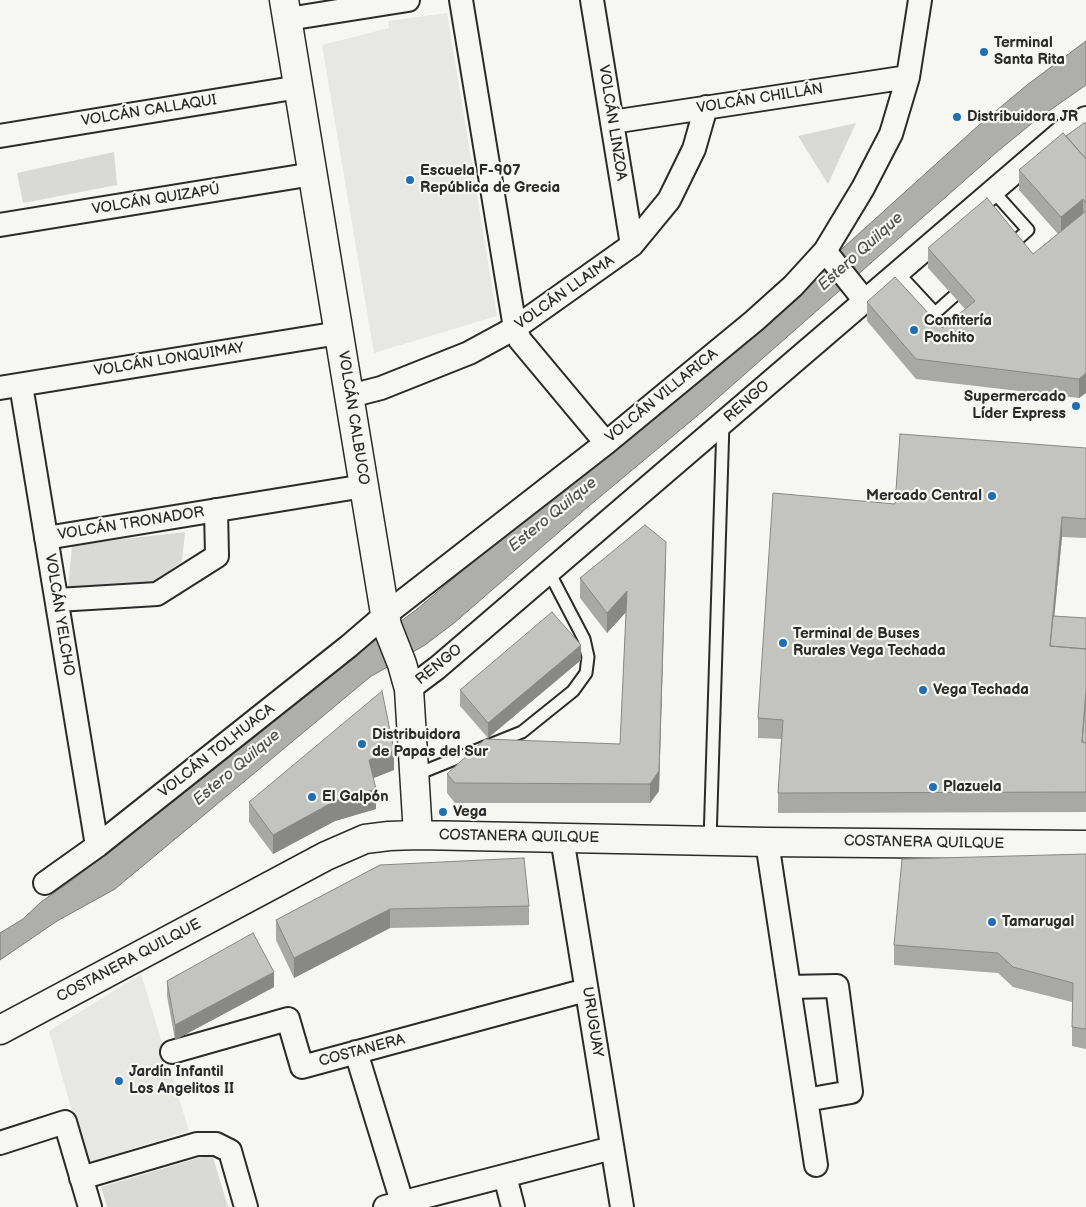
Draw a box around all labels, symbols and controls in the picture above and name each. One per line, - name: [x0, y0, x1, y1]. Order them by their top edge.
- place label: Terminal Santa Rita: [994, 34, 1065, 69]
- marker: Terminal Santa Rita: [978, 46, 990, 58]
- street label: VOLCÁN LINZOA: [594, 64, 630, 182]
- street label: VOLCÁN CHILLÁN: [695, 80, 825, 118]
- street label: VOLCÁN CALLAQUI: [80, 91, 218, 131]
- place label: Distribuidora JR: [967, 108, 1078, 126]
- marker: Distribuidora JR: [951, 111, 963, 123]
- place label: Escuela F-907 República de Grecia: [420, 162, 560, 197]
- marker: Escuela F-907 República de Grecia: [404, 174, 416, 186]
- street label: VOLCÁN QUIZAPÚ: [91, 181, 221, 219]
- water label: Estero Quilque: [814, 209, 908, 295]
- street label: VOLCÁN LLAIMA: [512, 252, 618, 334]
- place label: Confitería Pochito: [924, 312, 992, 347]
- marker: Confitería Pochito: [908, 324, 920, 336]
- street label: VOLCÁN LONQUIMAY: [93, 339, 245, 381]
- street label: VOLCÁN VILLARICA: [602, 345, 722, 447]
- street label: VOLCÁN CALBUCO: [334, 350, 372, 486]
- street label: RENGO: [721, 377, 773, 427]
- place label: Supermercado Líder Express: [964, 388, 1066, 423]
- marker: Supermercado Líder Express: [1070, 400, 1082, 412]
- water label: Estero Quilque: [505, 474, 601, 556]
- place label: Mercado Central: [866, 487, 982, 505]
- marker: Mercado Central: [986, 490, 998, 502]
- street label: VOLCÁN TRONADOR: [56, 504, 206, 544]
- street label: VOLCÁN YELCHO: [40, 553, 78, 677]
- place label: Terminal de Buses Rurales Vega Techada: [793, 625, 945, 660]
- marker: Terminal de Buses Rurales Vega Techada: [777, 637, 789, 649]
- street label: RENGO: [412, 641, 466, 689]
- place label: Vega Techada: [933, 681, 1029, 699]
- marker: Vega Techada: [917, 684, 929, 696]
- street label: VOLCÁN TOLHUACA: [156, 700, 278, 802]
- water label: Estero Quilque: [190, 726, 284, 810]
- place label: Distribuidora de Papas del Sur: [372, 726, 488, 761]
- marker: Distribuidora de Papas del Sur: [356, 738, 368, 750]
- place label: Plazuela: [943, 778, 1002, 796]
- marker: Plazuela: [927, 781, 939, 793]
- place label: El Galpón: [322, 788, 388, 806]
- marker: El Galpón: [306, 791, 318, 803]
- place label: Vega: [453, 803, 487, 821]
- marker: Vega: [437, 806, 449, 818]
- street label: COSTANERA QUILQUE: [439, 827, 599, 847]
- street label: COSTANERA QUILQUE: [844, 833, 1004, 853]
- place label: Tamarugal: [1002, 913, 1074, 931]
- street label: COSTANERA QUILQUE: [54, 915, 204, 1007]
- marker: Tamarugal: [986, 916, 998, 928]
- street label: URUGUAY: [578, 986, 606, 1058]
- street label: COSTANERA: [317, 1031, 407, 1071]
- place label: Jardín Infantil Los Angelitos II: [129, 1063, 234, 1098]
- marker: Jardín Infantil Los Angelitos II: [113, 1075, 125, 1087]

